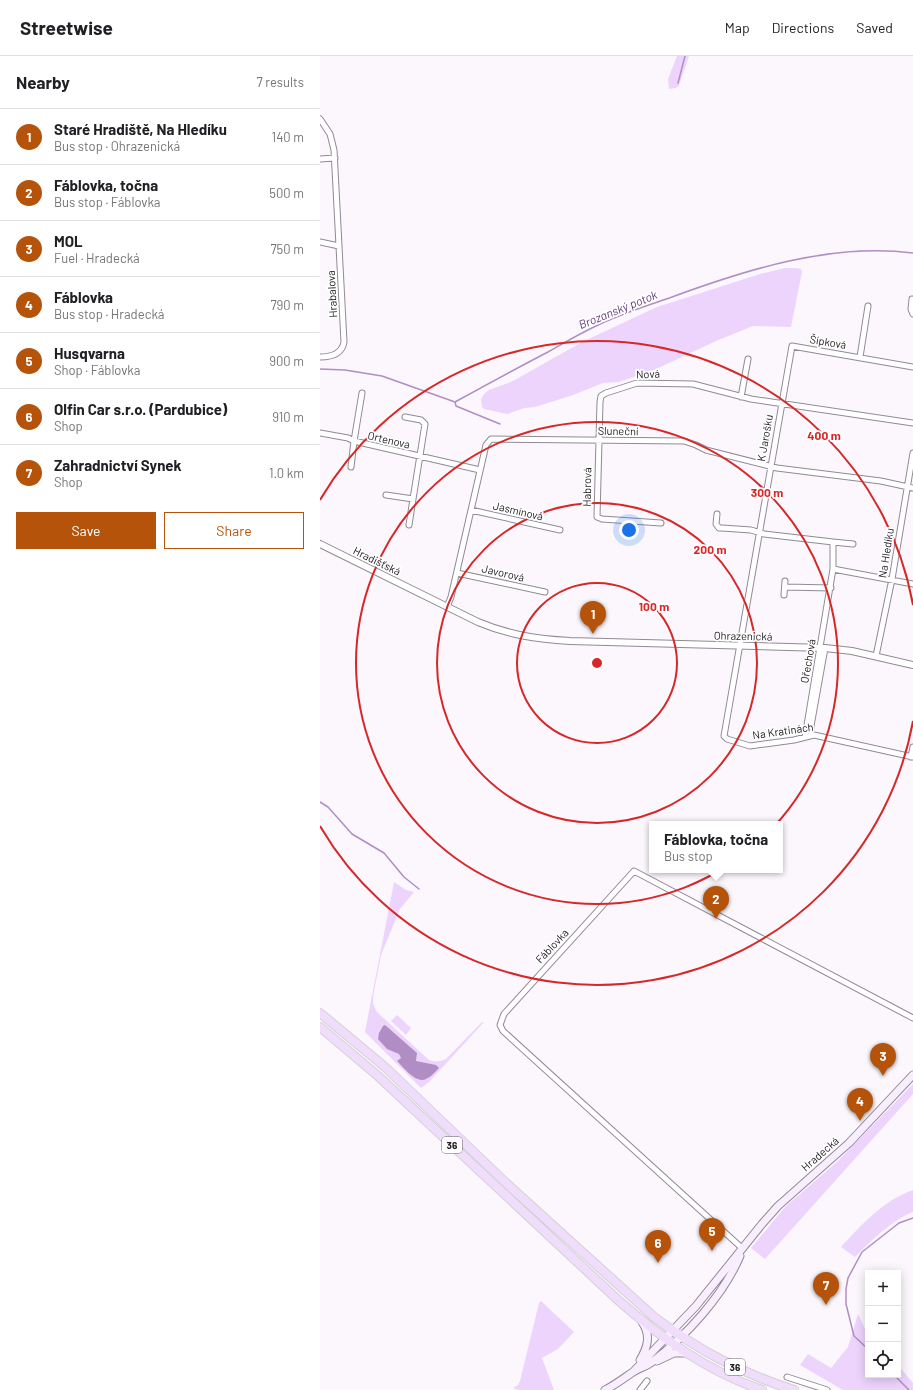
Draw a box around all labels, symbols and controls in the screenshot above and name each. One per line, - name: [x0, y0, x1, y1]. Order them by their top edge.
- text: Streetwise: [20, 16, 113, 39]
- text: Map: [725, 19, 750, 36]
- text: Directions: [772, 19, 834, 36]
- text: Saved: [856, 19, 893, 36]
- text: Nearby: [16, 72, 70, 92]
- text: 7 results: [257, 74, 304, 90]
- text: Staré Hradiště, Na Hledíku: [54, 120, 227, 138]
- text: 1: [27, 129, 31, 145]
- text: 140 m: [272, 129, 304, 145]
- text: Bus stop · Ohrazenická: [54, 138, 180, 154]
- text: Fáblovka, točna: [54, 176, 158, 194]
- text: 2: [25, 185, 33, 201]
- text: 500 m: [269, 185, 304, 201]
- text: Bus stop · Fáblovka: [54, 194, 160, 210]
- text: MOL: [54, 232, 83, 250]
- text: 3: [25, 241, 33, 257]
- text: 750 m: [270, 241, 304, 257]
- text: Fuel · Hradecká: [54, 250, 140, 266]
- street label: Hrabalova: [324, 270, 339, 318]
- water label: Brozanský potok: [576, 287, 659, 331]
- text: Fáblovka: [54, 288, 113, 306]
- text: 4: [25, 297, 33, 313]
- text: 790 m: [270, 297, 304, 313]
- text: Bus stop · Hradecká: [54, 306, 164, 322]
- street label: Šípková: [809, 332, 847, 351]
- text: Husqvarna: [54, 344, 125, 362]
- text: 5: [25, 353, 33, 369]
- text: 900 m: [269, 353, 304, 369]
- text: Shop · Fáblovka: [54, 362, 140, 378]
- street label: Nová: [636, 367, 660, 380]
- text: Olfin Car s.r.o. (Pardubice): [54, 400, 227, 418]
- text: 6: [26, 409, 32, 425]
- text: 910 m: [272, 409, 304, 425]
- street label: K Jarošku: [754, 413, 775, 462]
- text: Shop: [54, 418, 83, 434]
- street label: Sluneční: [598, 424, 639, 437]
- street label: Ortenova: [367, 428, 412, 451]
- text: 400 m: [807, 428, 841, 442]
- text: Zahradnictví Synek: [54, 456, 182, 474]
- text: 7: [26, 465, 32, 481]
- text: 1.0 km: [269, 465, 304, 481]
- street label: Habrová: [580, 467, 593, 507]
- text: Shop: [54, 474, 83, 490]
- text: 300 m: [751, 485, 783, 499]
- street label: Jasmínová: [492, 498, 544, 523]
- button: Save: [16, 512, 156, 549]
- button: Share: [164, 512, 304, 549]
- your location: [619, 520, 639, 540]
- street label: Na Hledíku: [875, 527, 896, 579]
- text: 200 m: [694, 542, 726, 556]
- street label: Hradišťská: [351, 543, 403, 578]
- street label: Javorová: [481, 561, 526, 584]
- text: 100 m: [639, 599, 669, 613]
- pin: 1: [580, 601, 606, 634]
- street label: Ohrazenická: [714, 628, 772, 643]
- street label: Ořechová: [797, 638, 818, 684]
- centre of rings: [590, 656, 604, 670]
- street label: Na Kratinách: [752, 720, 814, 741]
- popup: [649, 821, 783, 873]
- text: Fáblovka, točna: [664, 830, 768, 848]
- text: Bus stop: [664, 848, 713, 864]
- pin: 2: [703, 886, 729, 919]
- street label: Fáblovka: [533, 926, 571, 965]
- pin: 3: [870, 1043, 896, 1076]
- pin: 4: [847, 1088, 873, 1121]
- street label: Hradecká: [798, 1134, 841, 1173]
- road number: 36: [442, 1137, 462, 1153]
- pin: 5: [699, 1218, 725, 1251]
- pin: 6: [645, 1230, 671, 1263]
- map controls: [865, 1270, 901, 1378]
- button: +: [865, 1270, 901, 1306]
- pin: 7: [813, 1272, 839, 1305]
- button: −: [865, 1306, 901, 1342]
- button: locate: [865, 1342, 901, 1378]
- road number: 36: [725, 1359, 745, 1375]

